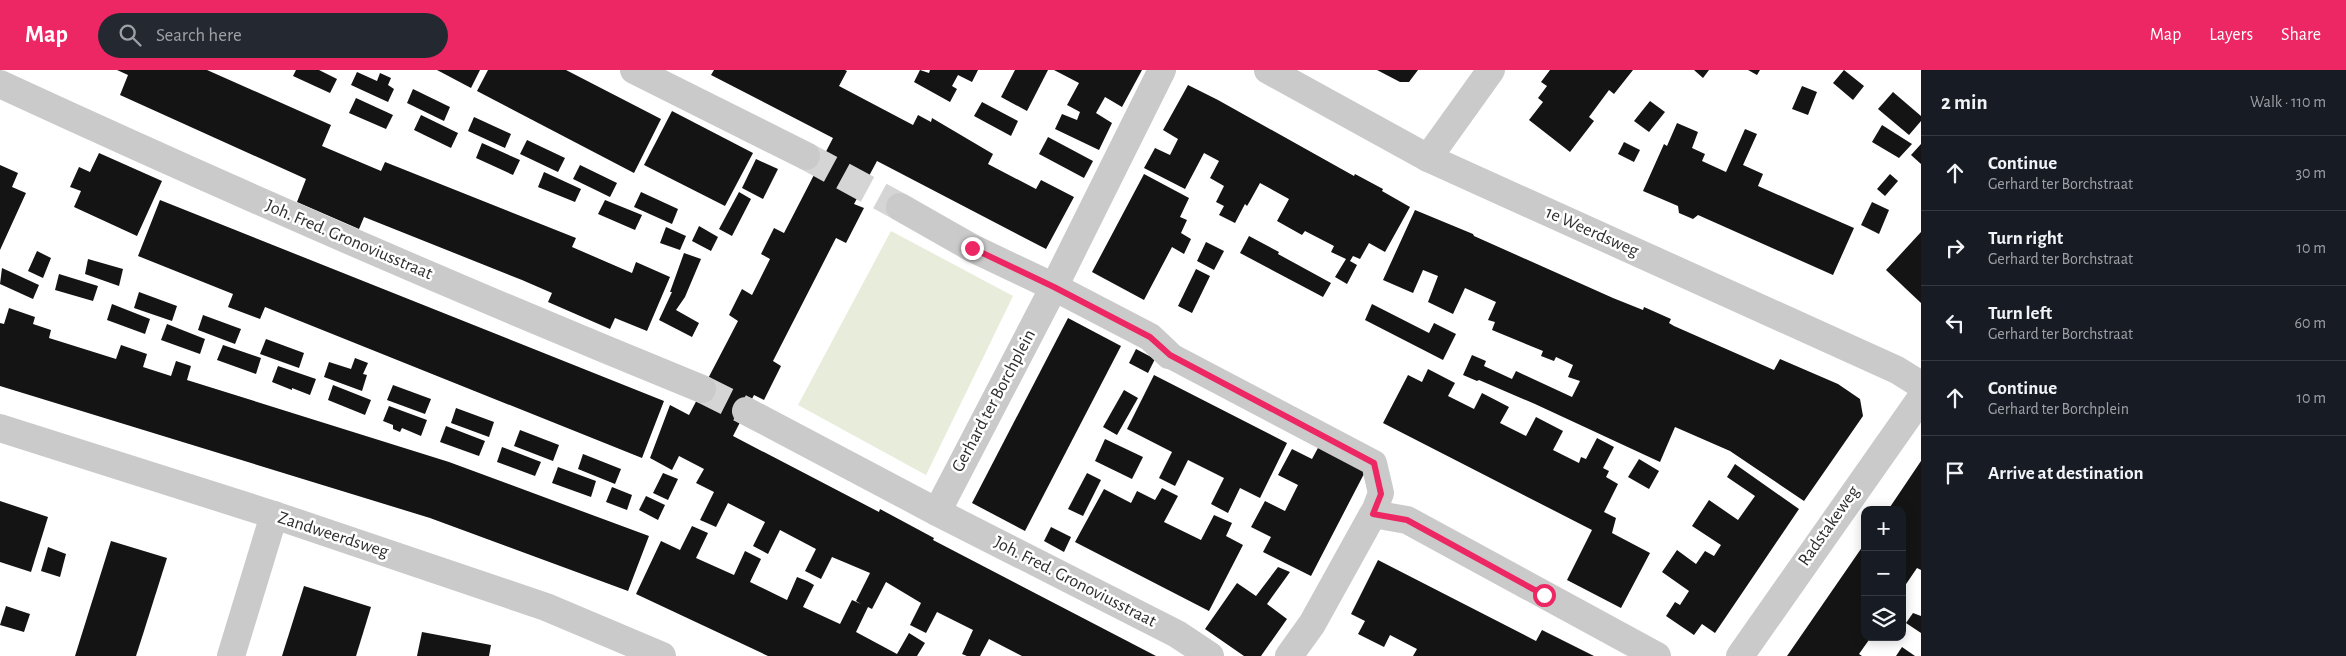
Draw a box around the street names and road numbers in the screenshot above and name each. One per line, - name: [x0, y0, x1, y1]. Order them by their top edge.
- street label: Joh. Fred. Gronoviusstraat: [263, 197, 435, 283]
- street label: 1e Weerdsweg: [1543, 203, 1641, 261]
- street label: Gerhard ter Borchplein: [949, 327, 1039, 475]
- street label: Radstakeweg: [1795, 483, 1863, 569]
- street label: Zandweerdsweg: [275, 509, 391, 561]
- street label: Joh. Fred. Gronoviusstraat: [991, 533, 1159, 631]

